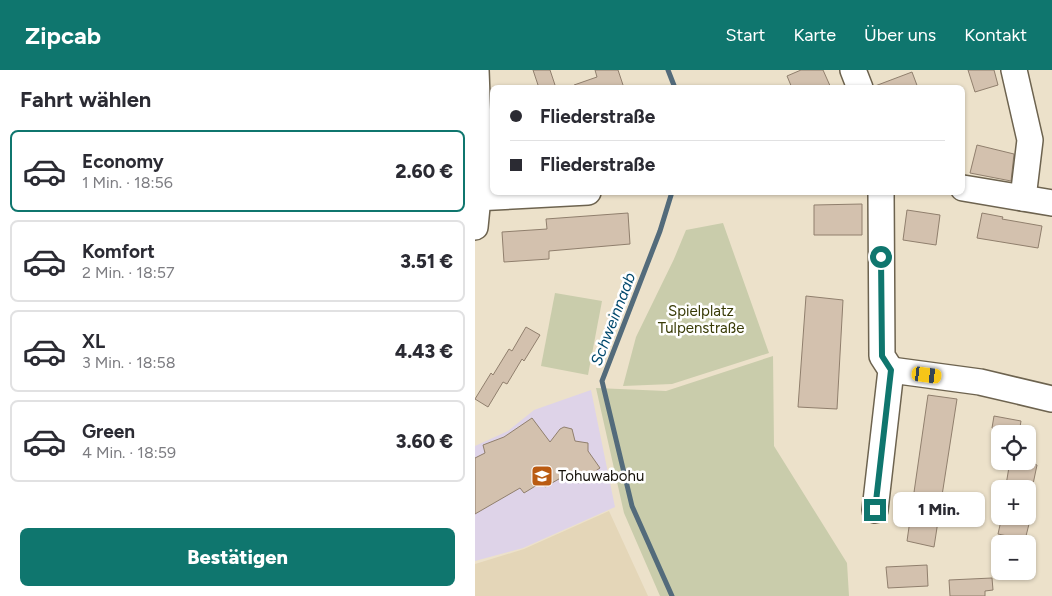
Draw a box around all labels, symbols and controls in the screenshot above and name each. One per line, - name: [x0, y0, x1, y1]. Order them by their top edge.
- text: Zipcab: [25, 21, 101, 50]
- text: Start: [726, 24, 765, 46]
- text: Karte: [793, 24, 836, 46]
- text: Über uns: [864, 24, 936, 46]
- text: Kontakt: [964, 24, 1027, 46]
- text: Fahrt wählen: [20, 86, 151, 113]
- text: Fliederstraße: [540, 105, 655, 128]
- icon: car: [22, 149, 67, 194]
- text: Economy: [82, 150, 164, 173]
- text: Fliederstraße: [540, 153, 655, 176]
- text: 2.60 €: [395, 160, 453, 183]
- text: 1 Min. · 18:56: [82, 173, 173, 192]
- icon: car: [22, 239, 67, 284]
- text: Komfort: [82, 240, 155, 263]
- route start: [870, 246, 892, 268]
- text: 3.51 €: [400, 250, 453, 273]
- text: 2 Min. · 18:57: [82, 263, 175, 282]
- water label: Schweinnaab: [587, 270, 639, 368]
- park label: Spielplatz Tulpenstraße: [658, 302, 744, 337]
- icon: car: [22, 329, 67, 374]
- text: XL: [82, 330, 105, 353]
- text: 4.43 €: [395, 340, 453, 363]
- text: 3 Min. · 18:58: [82, 353, 176, 372]
- car: [911, 366, 942, 384]
- icon: car: [22, 419, 67, 464]
- text: Green: [82, 420, 135, 443]
- map controls: [991, 425, 1036, 580]
- button: locate: [991, 425, 1036, 470]
- text: 3.60 €: [396, 430, 453, 453]
- text: 4 Min. · 18:59: [82, 443, 176, 462]
- school or university icon: Tohuwabohu: [530, 464, 554, 488]
- place label: Tohuwabohu: [558, 467, 644, 485]
- button: +: [991, 480, 1036, 525]
- callout: 1 Min.: [893, 492, 985, 528]
- route end: [864, 499, 886, 521]
- text: 1 Min.: [918, 500, 960, 519]
- button: Bestätigen: [20, 528, 455, 586]
- button: −: [991, 535, 1036, 580]

